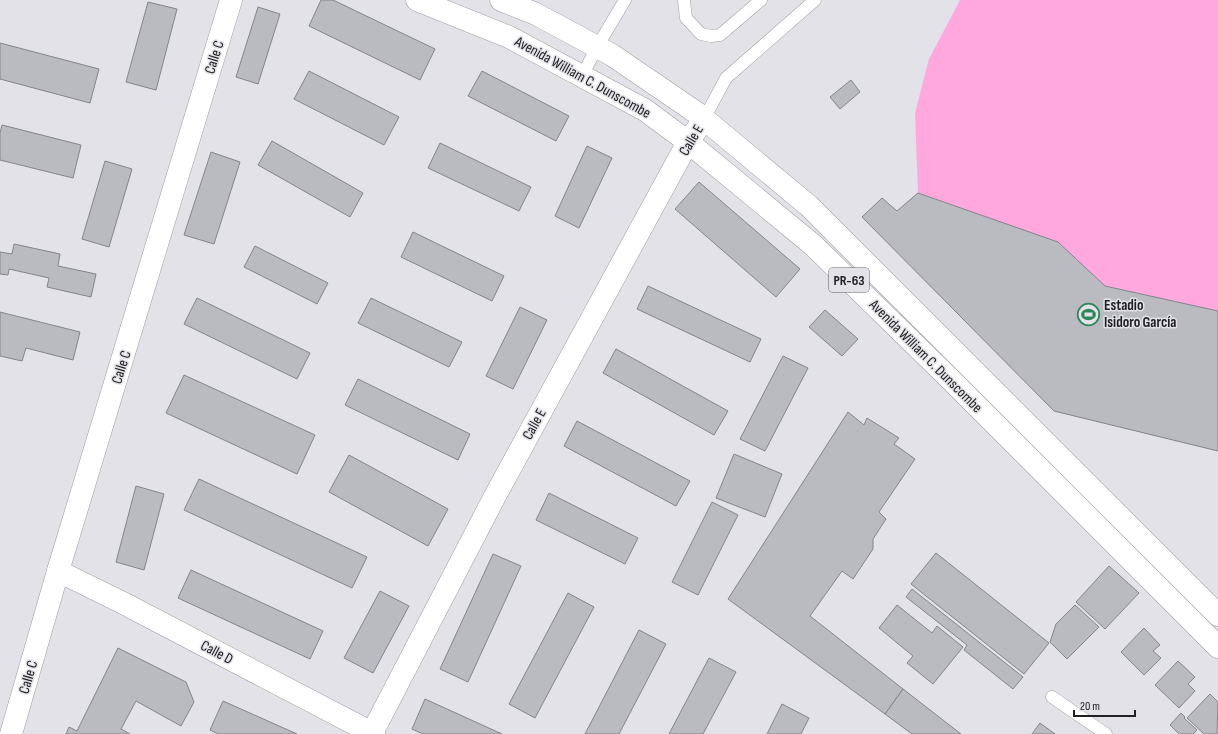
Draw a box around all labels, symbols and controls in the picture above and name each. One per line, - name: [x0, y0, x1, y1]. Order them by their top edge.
- street label: Avenida William C. Dunscombe: [511, 32, 654, 123]
- street label: Calle C: [200, 38, 229, 76]
- street label: Calle E: [675, 121, 708, 159]
- road number: PR-63: [829, 268, 869, 292]
- street label: Avenida William C. Dunscombe: [864, 295, 986, 417]
- place label: Estadio Isidoro García: [1104, 296, 1177, 332]
- sports icon: Estadio Isidoro García: [1075, 301, 1101, 327]
- street label: Calle C: [107, 348, 136, 386]
- street label: Calle E: [518, 405, 551, 443]
- street label: Calle D: [197, 636, 236, 669]
- street label: Calle C: [15, 658, 42, 696]
- scale bar: [1074, 692, 1135, 718]
- text: 20 m: [1080, 699, 1100, 714]

